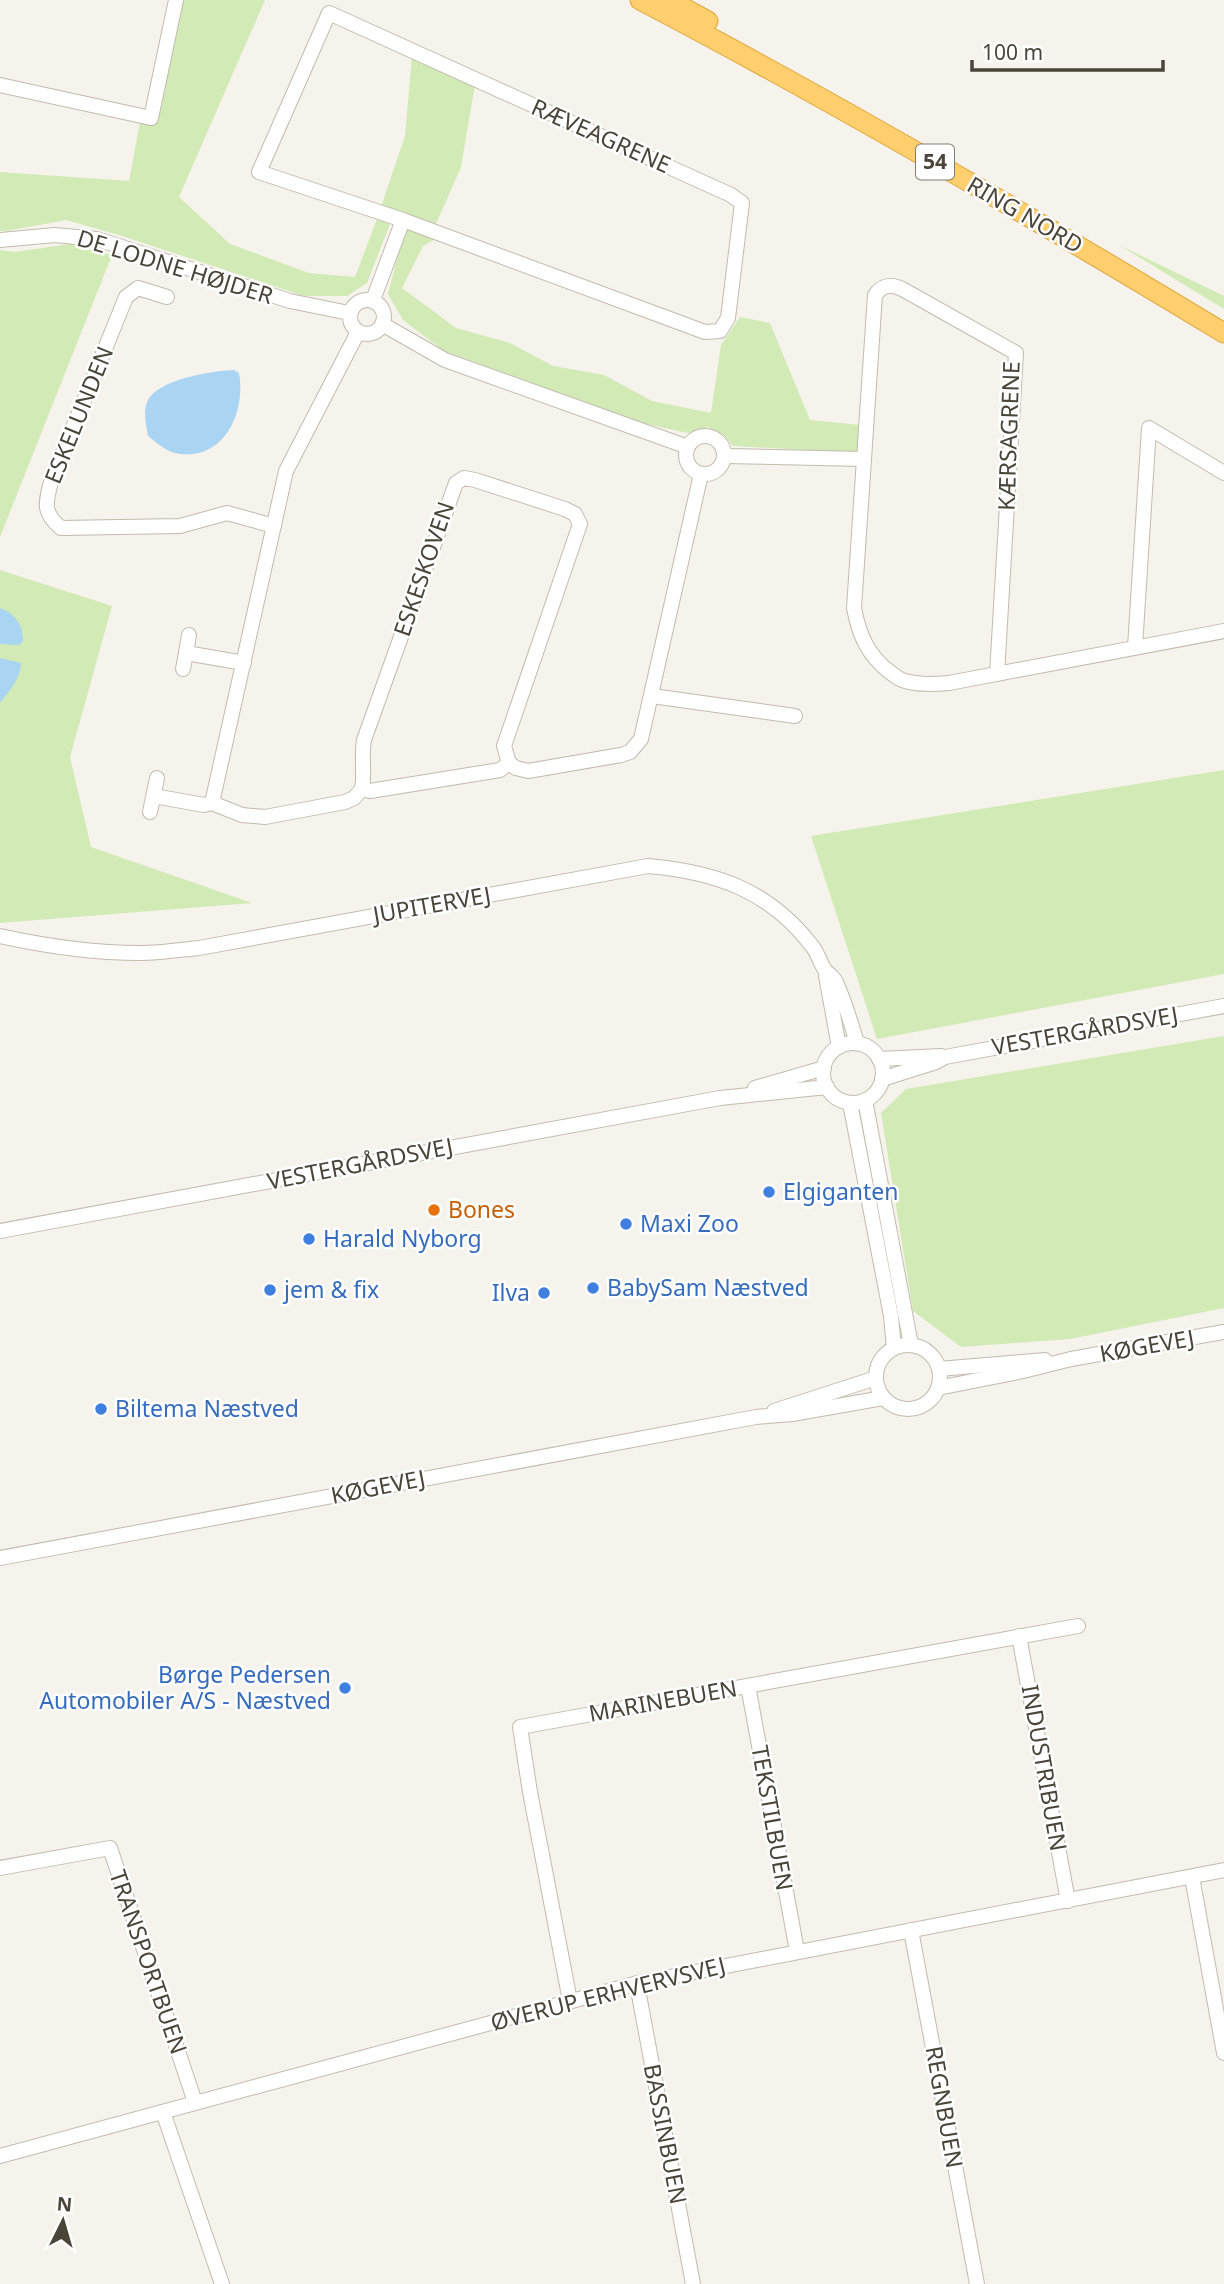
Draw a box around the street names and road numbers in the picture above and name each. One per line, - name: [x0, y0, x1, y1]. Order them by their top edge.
- street label: RÆVEAGRENE: [527, 90, 676, 180]
- road number: 54: [916, 144, 954, 180]
- street label: RING NORD: [962, 168, 1089, 260]
- street label: DE LODNE HØJDER: [73, 221, 277, 311]
- street label: ESKELUNDEN: [36, 341, 120, 488]
- street label: KÆRSAGRENE: [989, 361, 1027, 511]
- street label: ESKESKOVEN: [385, 497, 461, 640]
- street label: JUPITERVEJ: [369, 878, 493, 930]
- street label: VESTERGÅRDSVEJ: [989, 998, 1180, 1062]
- street label: VESTERGÅRDSVEJ: [264, 1129, 455, 1197]
- street label: KØGEVEJ: [1097, 1321, 1197, 1369]
- street label: KØGEVEJ: [328, 1461, 428, 1511]
- street label: MARINEBUEN: [586, 1671, 739, 1729]
- street label: INDUSTRIBUEN: [1015, 1682, 1075, 1854]
- street label: TEKSTILBUEN: [744, 1743, 802, 1893]
- street label: TRANSPORTBUEN: [102, 1865, 195, 2058]
- street label: ØVERUP ERHVERVSVEJ: [487, 1948, 729, 2038]
- street label: REGNBUEN: [919, 2043, 971, 2170]
- street label: BASSINBUEN: [637, 2061, 695, 2207]

